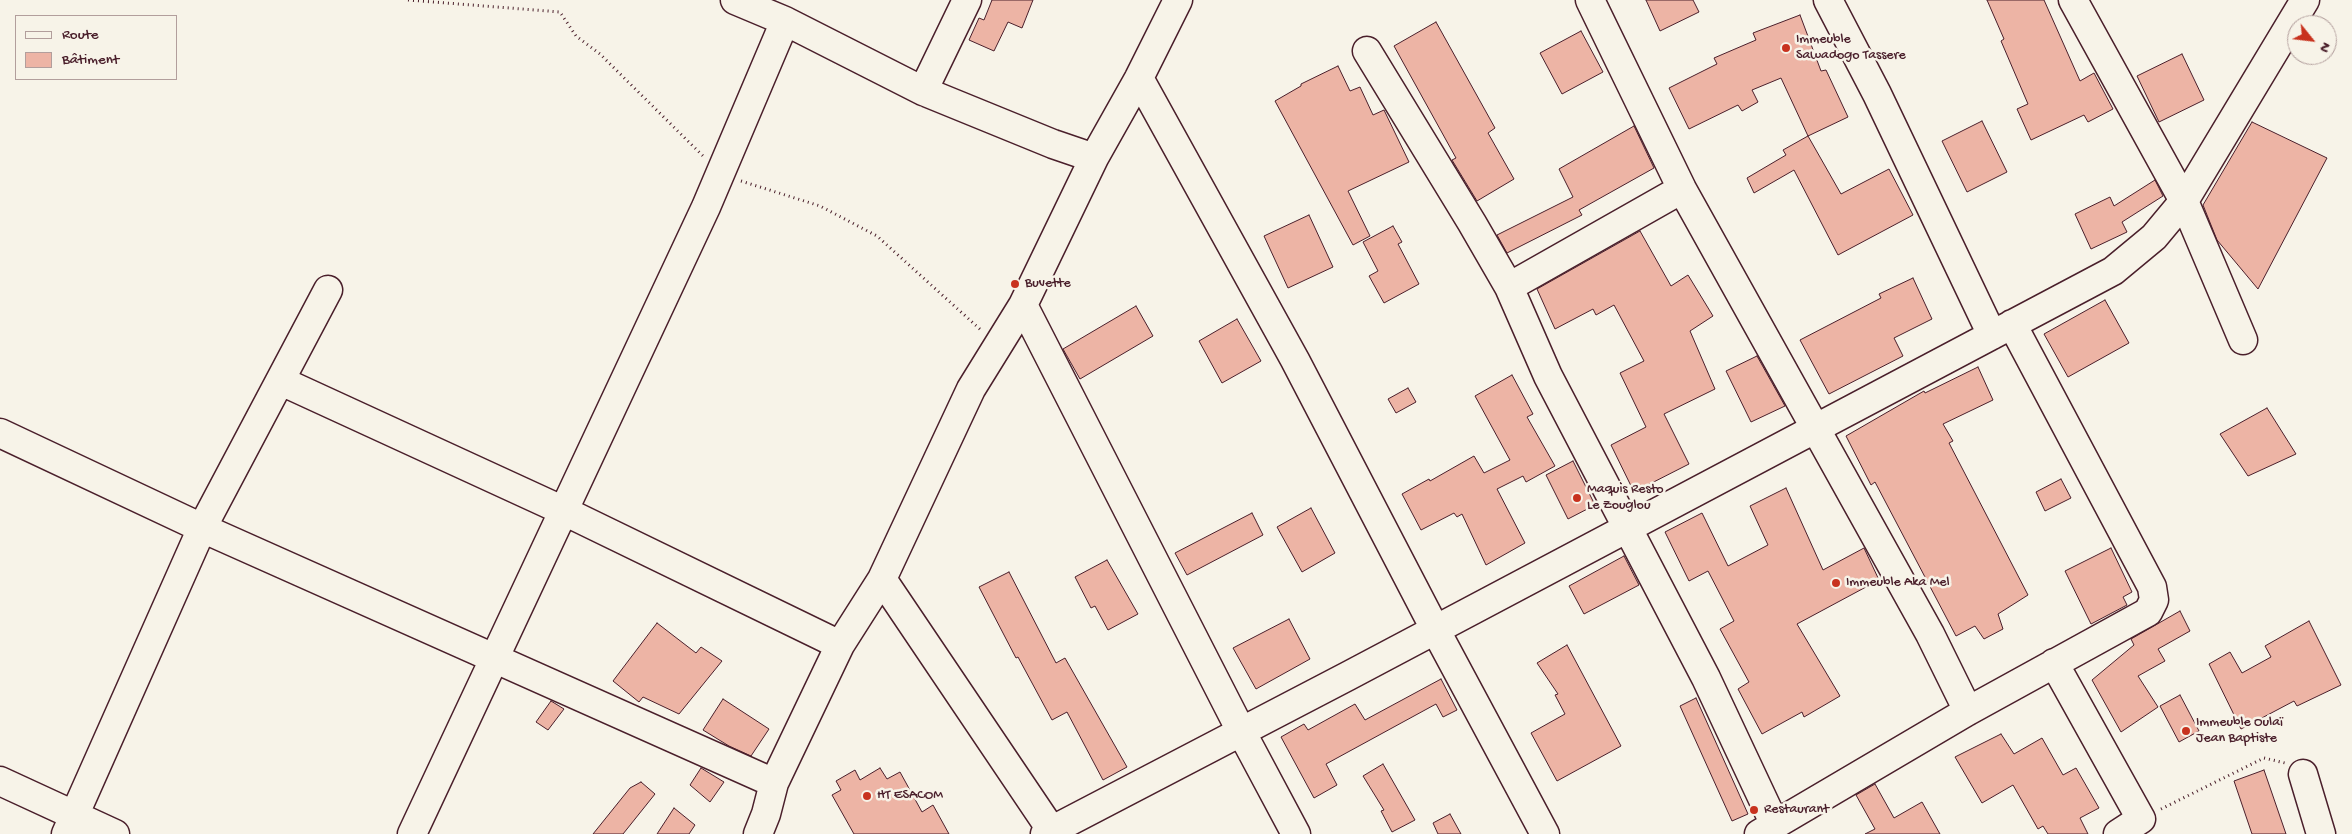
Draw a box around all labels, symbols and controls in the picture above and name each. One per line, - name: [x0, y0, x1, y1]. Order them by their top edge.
- legend: [15, 15, 178, 80]
- north arrow: [2287, 15, 2337, 65]
- text: Route: [62, 26, 99, 44]
- place label: Immeuble Sawadogo Tassere: [1796, 32, 1906, 64]
- text: N: [2315, 39, 2334, 55]
- marker: Immeuble Sawadogo Tassere: [1780, 42, 1792, 54]
- text: Bâtiment: [62, 51, 119, 69]
- place label: Buvette: [1025, 276, 1071, 292]
- marker: Buvette: [1009, 278, 1021, 290]
- place label: Maquis Resto Le Zouglou: [1587, 482, 1664, 514]
- marker: Maquis Resto Le Zouglou: [1571, 492, 1583, 504]
- place label: Immeuble Aka Mel: [1846, 575, 1950, 591]
- marker: Immeuble Aka Mel: [1830, 577, 1842, 589]
- place label: Immeuble Oulaï Jean Baptiste: [2196, 715, 2283, 748]
- marker: Immeuble Oulaï Jean Baptiste: [2180, 725, 2192, 737]
- place label: HT ESACOM: [877, 788, 943, 804]
- marker: HT ESACOM: [861, 790, 873, 802]
- place label: Restaurant: [1764, 802, 1829, 818]
- marker: Restaurant: [1748, 804, 1760, 816]

